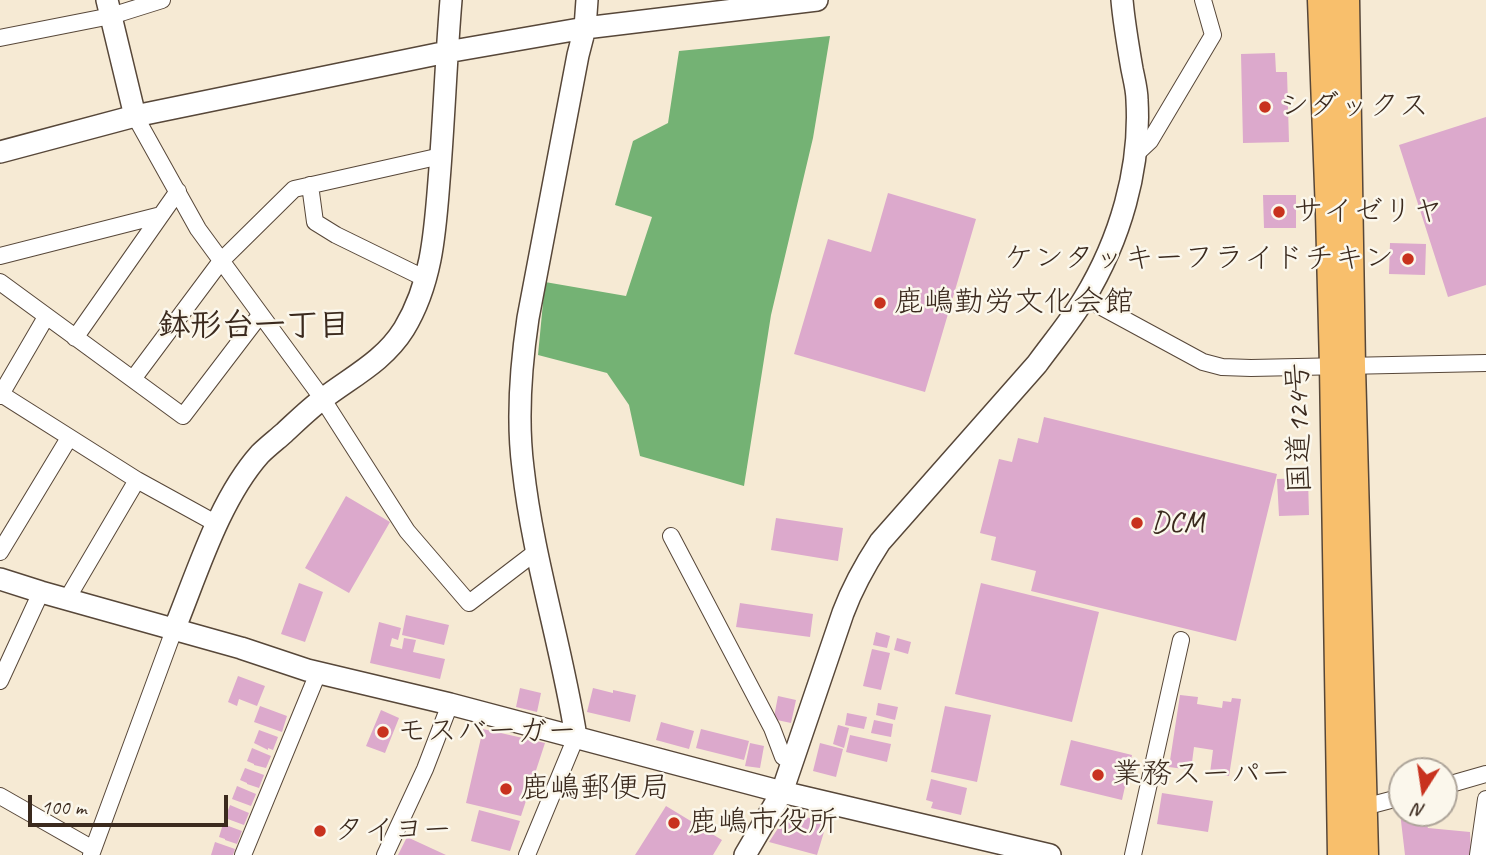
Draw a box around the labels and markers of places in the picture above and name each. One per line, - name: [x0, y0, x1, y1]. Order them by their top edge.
- place label: シダックス: [1279, 89, 1429, 125]
- marker: シダックス: [1257, 99, 1273, 115]
- place label: サイゼリヤ: [1293, 194, 1443, 230]
- marker: サイゼリヤ: [1271, 204, 1287, 220]
- place label: ケンタッキーフライドチキン: [1004, 241, 1394, 277]
- marker: ケンタッキーフライドチキン: [1400, 251, 1416, 267]
- place label: 鹿嶋勤労文化会館: [894, 285, 1134, 321]
- marker: 鹿嶋勤労文化会館: [872, 295, 888, 311]
- place label: DCM: [1151, 505, 1204, 541]
- marker: DCM: [1129, 515, 1145, 531]
- place label: モスバーガー: [397, 714, 577, 750]
- marker: モスバーガー: [375, 724, 391, 740]
- place label: 業務スーパー: [1112, 757, 1291, 793]
- marker: 業務スーパー: [1090, 767, 1106, 783]
- place label: 鹿嶋郵便局: [520, 771, 670, 807]
- marker: 鹿嶋郵便局: [498, 781, 514, 797]
- place label: 鹿嶋市役所: [688, 805, 838, 841]
- place label: タイヨー: [334, 813, 452, 849]
- marker: 鹿嶋市役所: [666, 815, 682, 831]
- marker: タイヨー: [312, 823, 328, 839]

